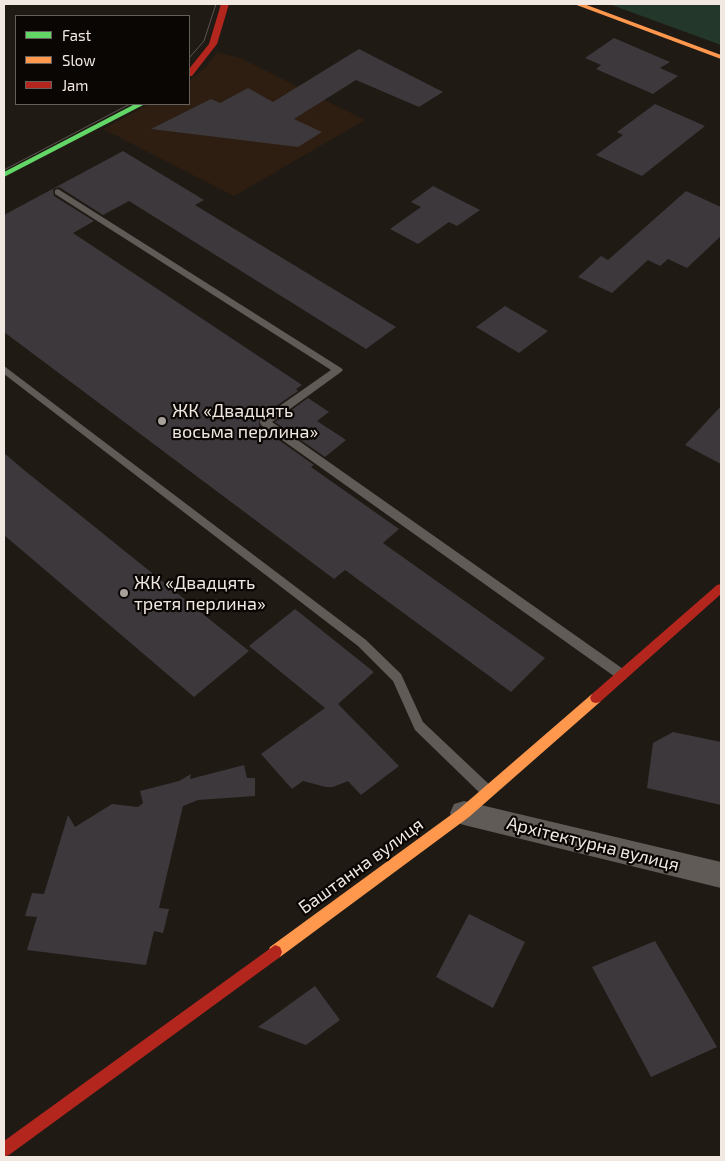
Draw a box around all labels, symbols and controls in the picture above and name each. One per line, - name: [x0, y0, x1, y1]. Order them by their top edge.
- legend: [15, 15, 190, 105]
- text: Fast: [62, 26, 91, 44]
- text: Slow: [62, 51, 96, 69]
- text: Jam: [62, 76, 88, 94]
- place label: ЖК «Двадцять восьма перлина»: [172, 400, 318, 442]
- marker: ЖК «Двадцять восьма перлина»: [156, 415, 168, 427]
- place label: ЖК «Двадцять третя перлина»: [134, 572, 266, 614]
- marker: ЖК «Двадцять третя перлина»: [118, 587, 130, 599]
- street label: Архітектурна вулиця: [504, 812, 682, 876]
- street label: Баштанна вулиця: [294, 814, 428, 918]

